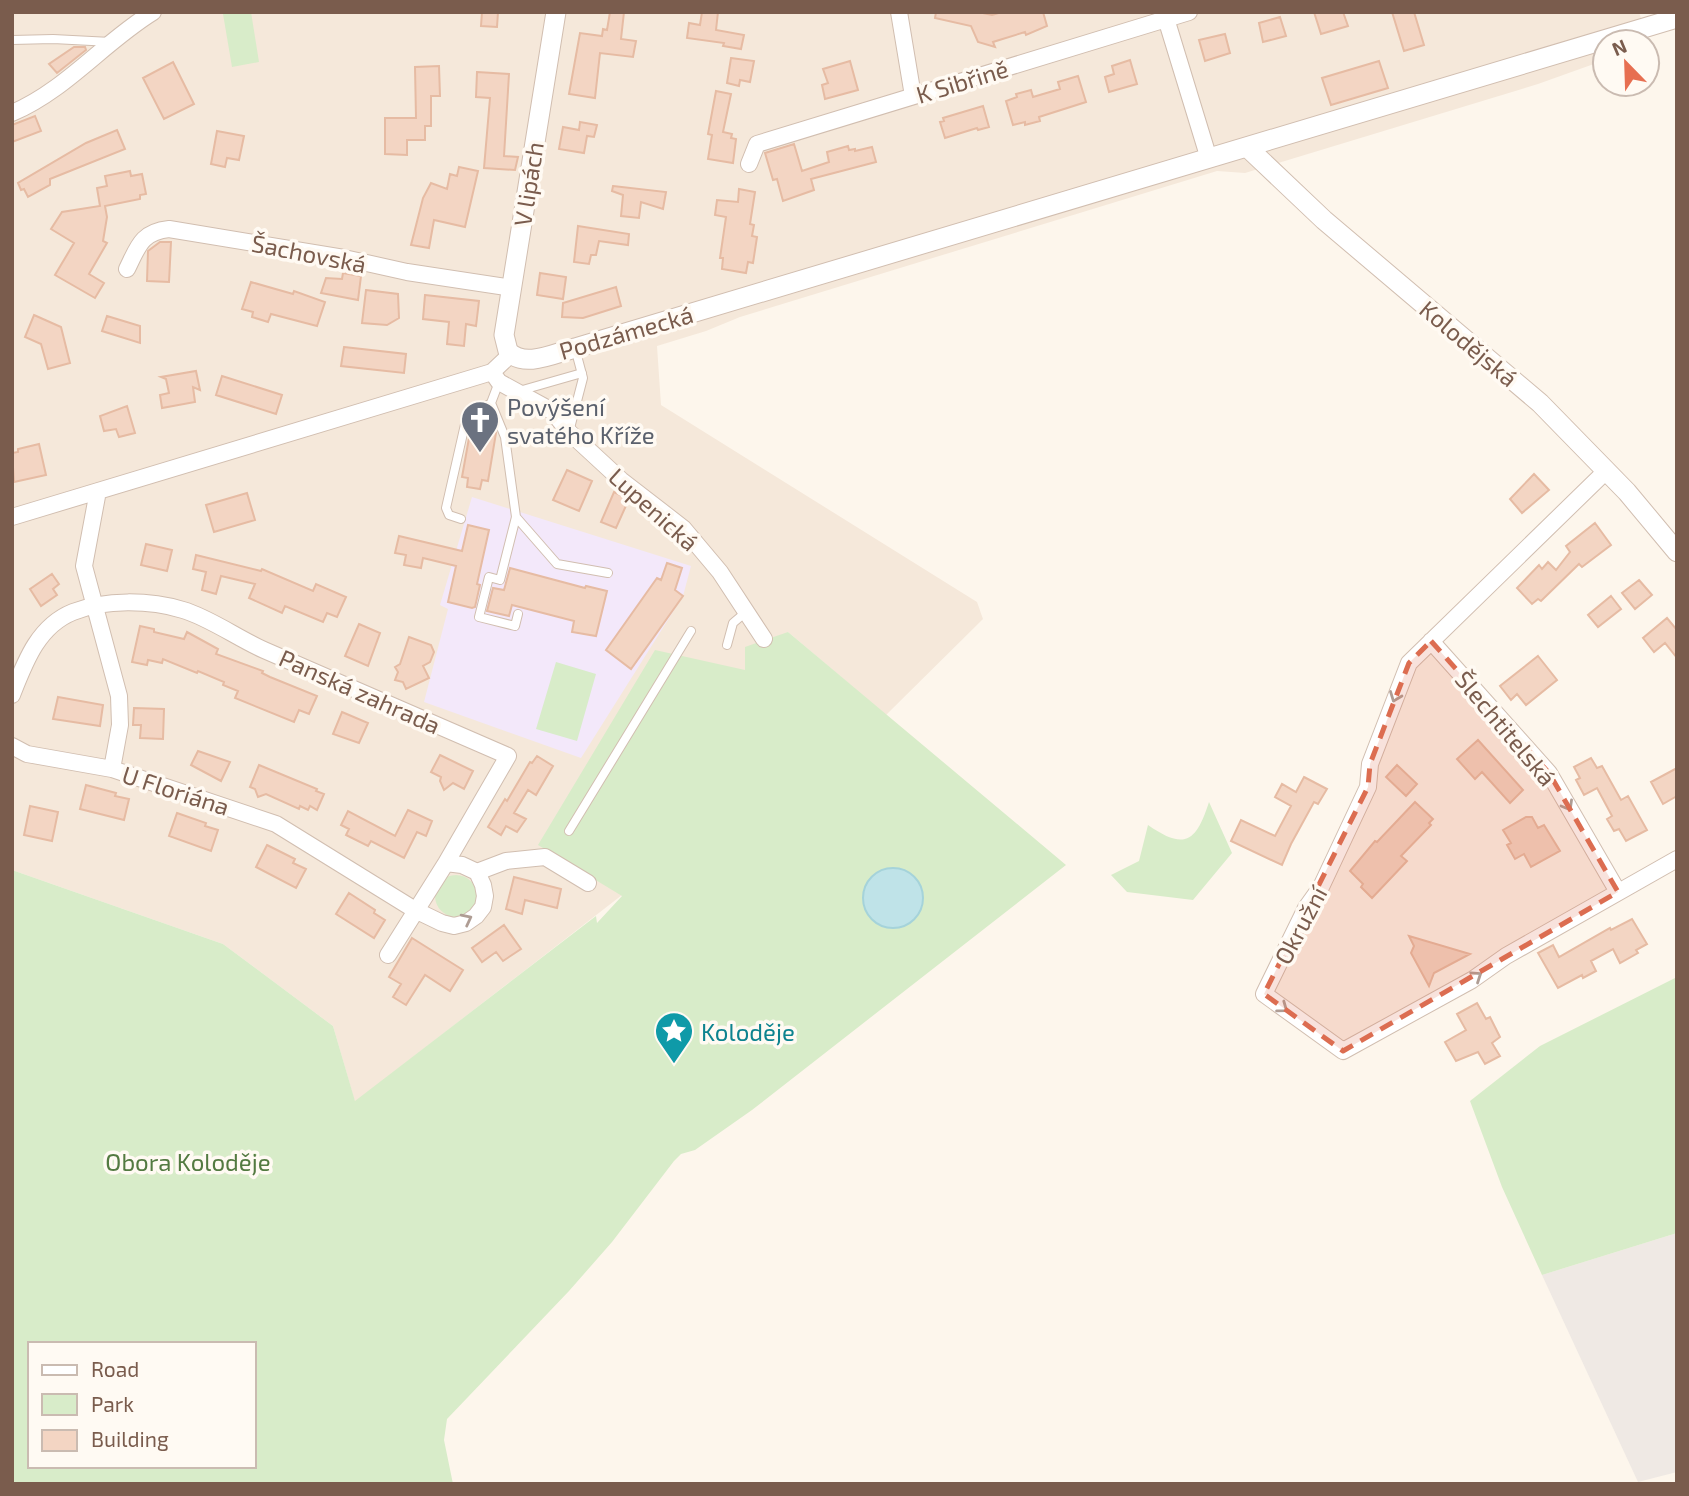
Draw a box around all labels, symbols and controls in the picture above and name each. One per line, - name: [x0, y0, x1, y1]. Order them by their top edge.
- north arrow: [1591, 28, 1661, 98]
- text: N: [1608, 34, 1630, 60]
- street label: K Sibřině: [912, 53, 1012, 109]
- street label: V lipách: [507, 140, 549, 228]
- street label: Šachovská: [249, 228, 369, 278]
- street label: Kolodějská: [1414, 294, 1524, 392]
- street label: Podzámecká: [556, 299, 696, 365]
- place label: Povýšení svatého Kříže: [507, 392, 655, 449]
- church icon: Povýšení svatého Kříže: [459, 399, 501, 454]
- street label: Lupenická: [603, 461, 705, 557]
- street label: Panská zahrada: [275, 643, 445, 739]
- street label: Šlechtitelská: [1450, 665, 1562, 791]
- one-way arrow: [1390, 691, 1404, 703]
- street label: U Floriána: [119, 759, 233, 821]
- one-way arrow: [1560, 799, 1573, 812]
- street label: Okružní: [1268, 880, 1333, 969]
- one-way arrow: [460, 914, 473, 928]
- one-way arrow: [1469, 972, 1482, 984]
- one-way arrow: [1275, 1000, 1288, 1012]
- place icon: Koloděje: [653, 1010, 695, 1065]
- place label: Koloděje: [701, 1017, 795, 1046]
- park label: Obora Koloděje: [105, 1147, 271, 1176]
- legend: [28, 1342, 256, 1468]
- text: Road: [91, 1356, 139, 1381]
- text: Park: [91, 1391, 134, 1416]
- text: Building: [91, 1426, 169, 1451]

